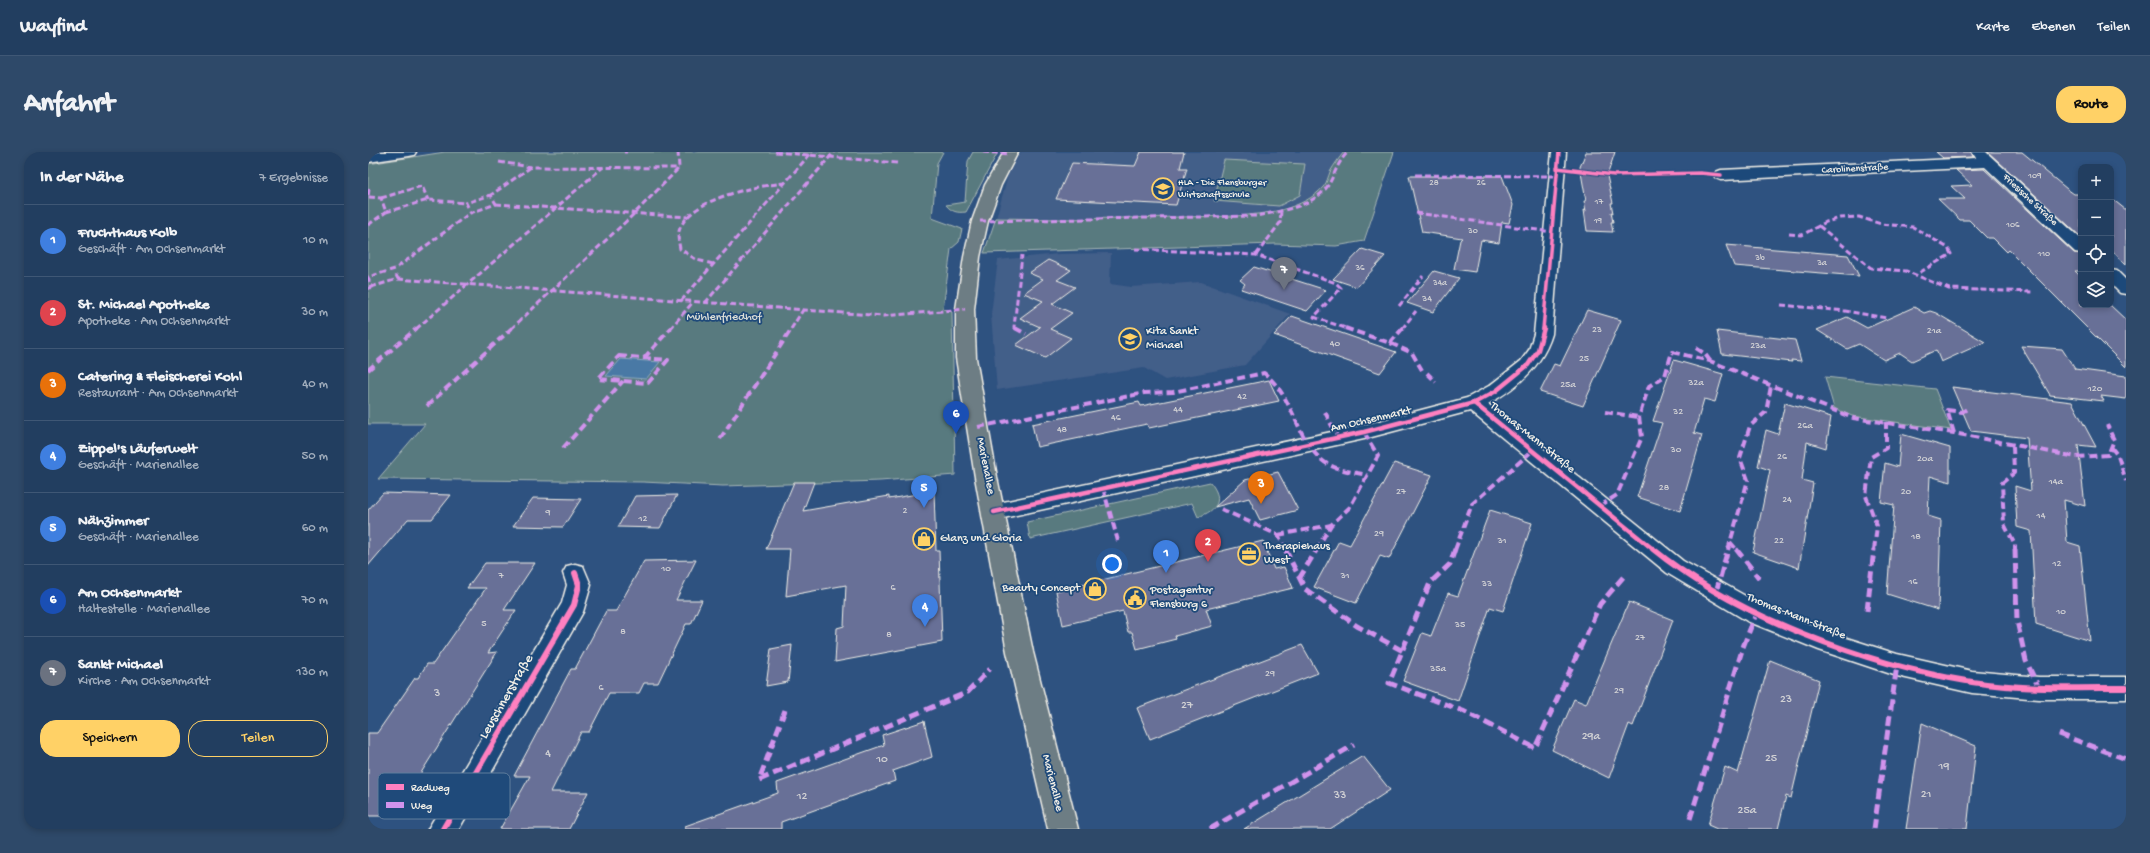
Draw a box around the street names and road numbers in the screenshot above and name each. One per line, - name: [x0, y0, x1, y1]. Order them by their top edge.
- street label: Carolinenstraße: [1821, 161, 1890, 177]
- street label: Friesische Straße: [1999, 171, 2061, 229]
- street label: Thomas-Mann-Straße: [1486, 399, 1578, 477]
- street label: Am Ochsenmarkt: [1329, 404, 1414, 436]
- street label: Marienallee: [973, 436, 998, 497]
- street label: Thomas-Mann-Straße: [1743, 590, 1848, 644]
- street label: Leuschnerstraße: [476, 651, 538, 742]
- street label: Marienallee: [1038, 753, 1066, 814]

